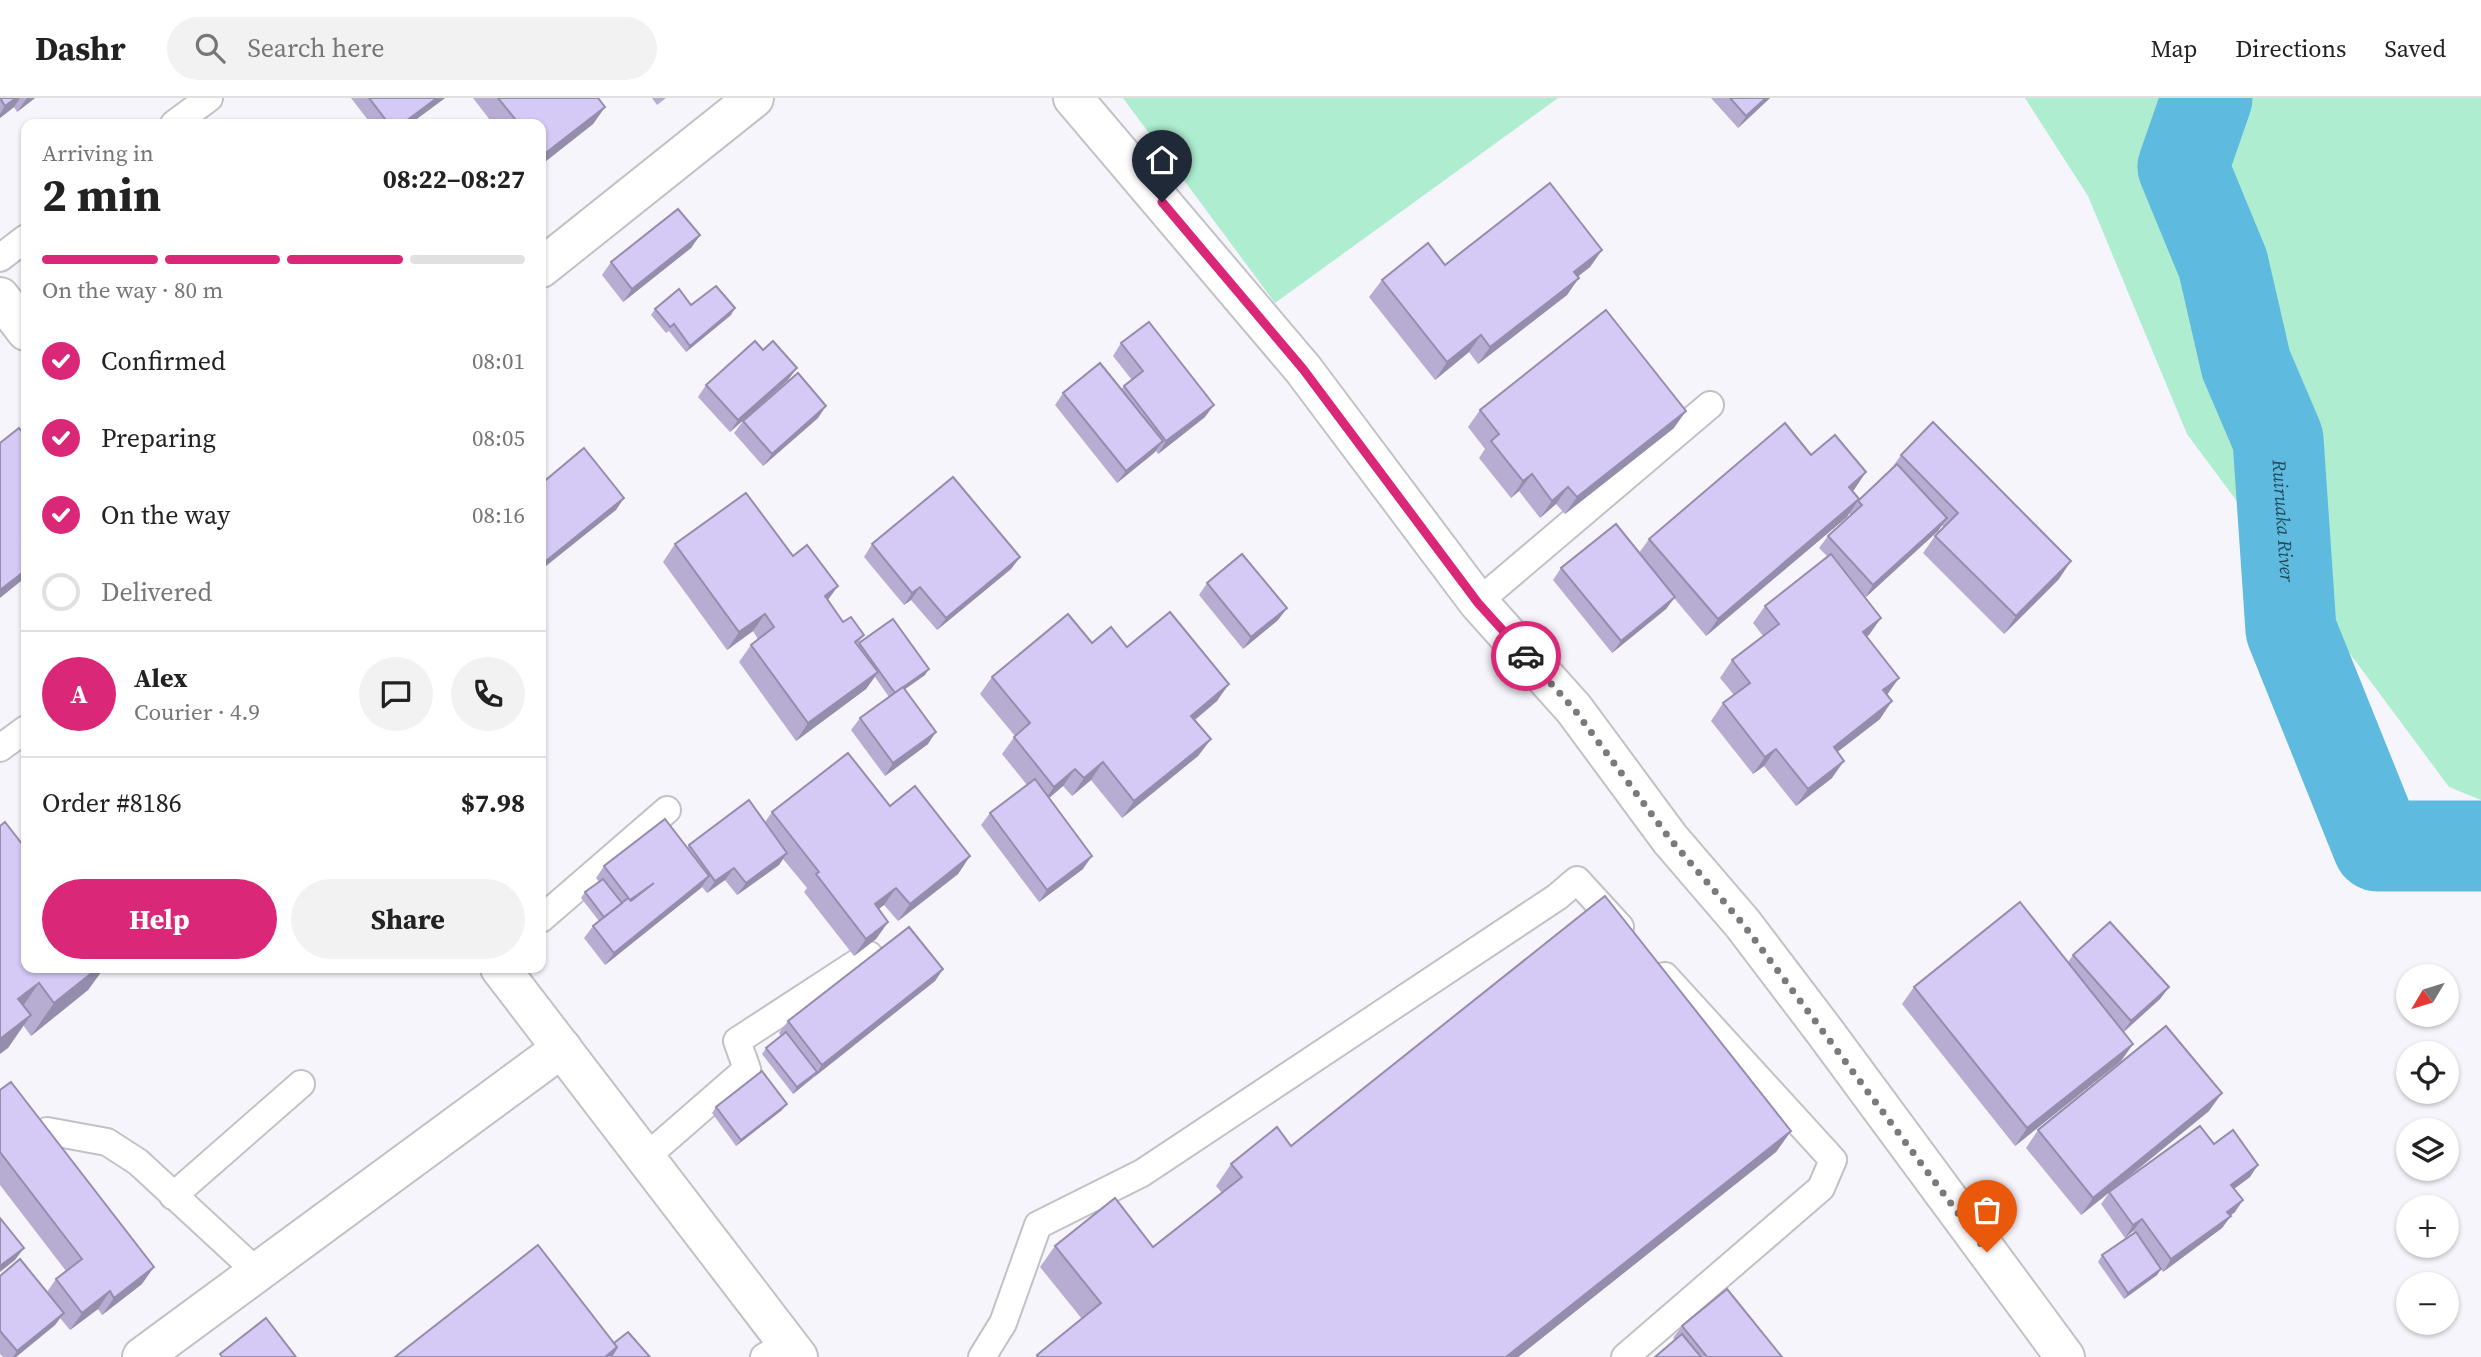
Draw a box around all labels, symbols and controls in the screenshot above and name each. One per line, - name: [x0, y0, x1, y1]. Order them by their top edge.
- search box: [167, 17, 657, 80]
- text: Dashr: [35, 26, 125, 71]
- icon: search: [191, 29, 229, 67]
- text: Search here: [247, 30, 385, 66]
- text: Map: [2150, 32, 2197, 65]
- text: Directions: [2235, 32, 2346, 65]
- text: Saved: [2384, 32, 2446, 65]
- pin: [1132, 130, 1192, 202]
- text: Arriving in: [42, 137, 154, 169]
- icon: home: [1143, 141, 1181, 179]
- text: 08:22–08:27: [383, 161, 525, 197]
- text: 2 min: [42, 163, 161, 226]
- text: On the way · 80 m: [42, 274, 223, 306]
- icon: check: [42, 342, 80, 380]
- text: Confirmed: [101, 343, 226, 379]
- text: 08:01: [472, 345, 525, 377]
- icon: check: [42, 419, 80, 457]
- text: Preparing: [101, 420, 216, 456]
- text: 08:05: [472, 422, 525, 454]
- water label: Ruiruaka River: [2266, 458, 2301, 584]
- icon: check: [42, 496, 80, 534]
- text: On the way: [101, 497, 230, 533]
- text: 08:16: [472, 499, 525, 531]
- text: Delivered: [101, 574, 212, 610]
- courier: [1491, 621, 1561, 691]
- icon: car: [1507, 637, 1545, 675]
- button: chat: [359, 657, 433, 731]
- button: phone: [451, 657, 525, 731]
- text: Alex: [134, 660, 188, 696]
- text: A: [70, 676, 88, 712]
- text: Courier · 4.9: [134, 696, 260, 728]
- text: Order #8186: [42, 785, 182, 821]
- text: $7.98: [461, 785, 525, 821]
- button: Help: [42, 879, 277, 959]
- button: Share: [291, 879, 525, 959]
- north arrow: [2396, 964, 2459, 1027]
- map controls: [2396, 964, 2459, 1335]
- button: locate: [2396, 1041, 2459, 1104]
- button: layers: [2396, 1118, 2459, 1181]
- pin: [1957, 1180, 2017, 1252]
- icon: bag: [1968, 1191, 2006, 1229]
- button: +: [2396, 1195, 2459, 1258]
- button: −: [2396, 1272, 2459, 1335]

